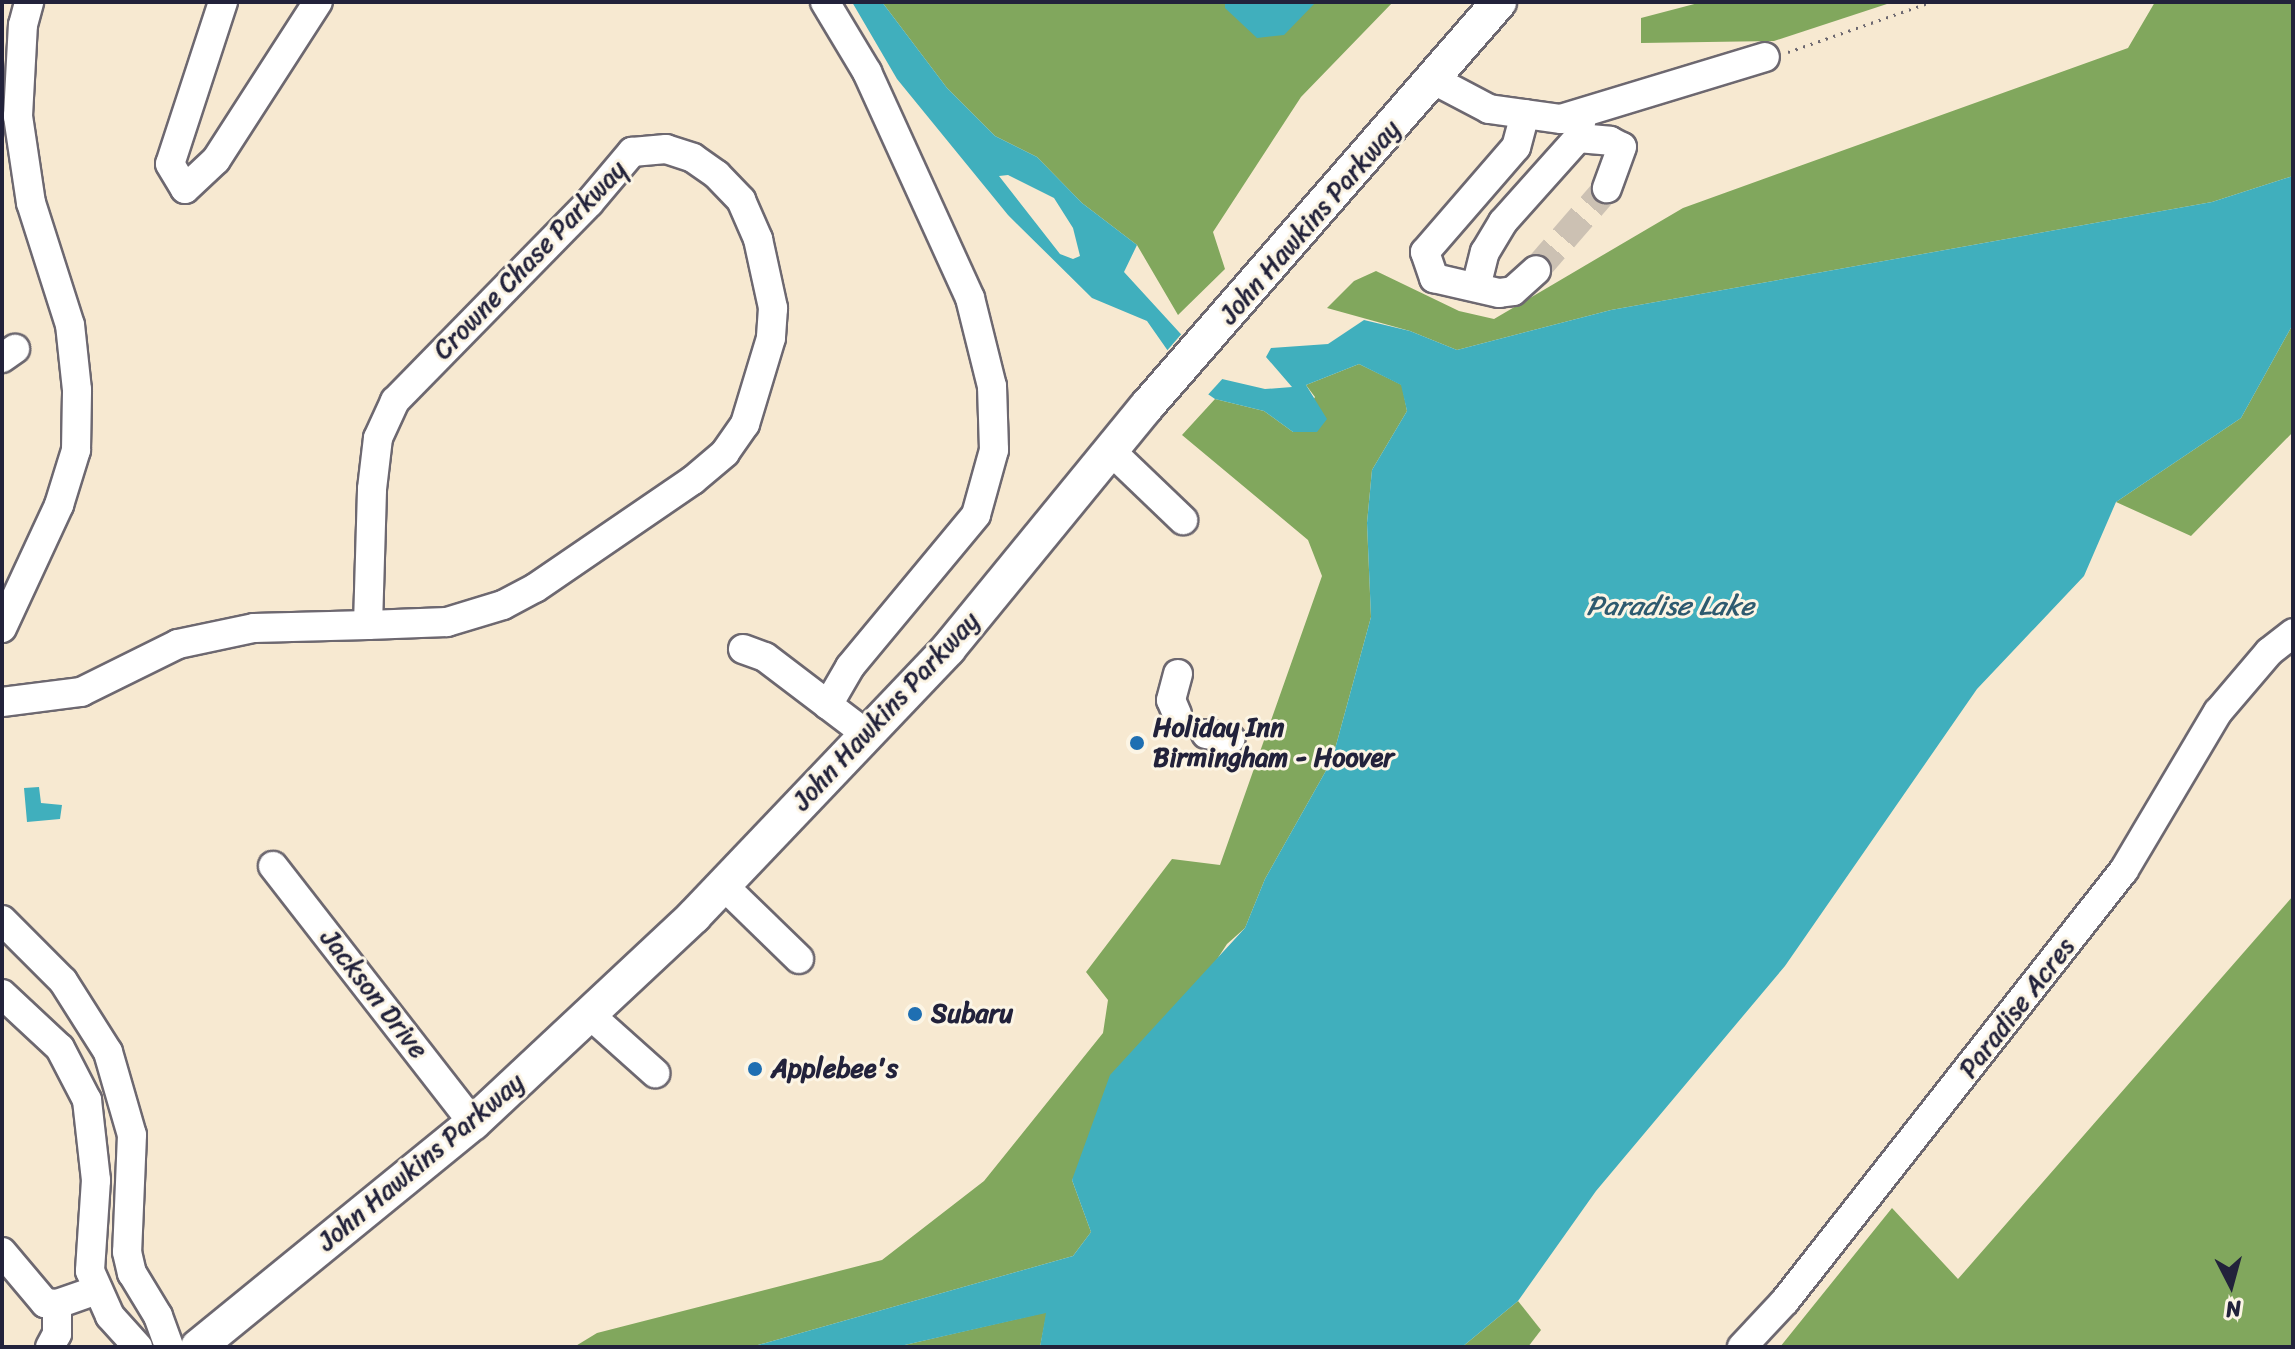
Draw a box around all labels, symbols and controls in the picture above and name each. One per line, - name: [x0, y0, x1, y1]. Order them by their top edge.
- street label: John Hawkins Parkway: [1213, 113, 1407, 331]
- street label: Crowne Chase Parkway: [427, 154, 633, 366]
- water label: Paradise Lake: [1586, 589, 1754, 623]
- street label: John Hawkins Parkway: [786, 605, 986, 817]
- place label: Holiday Inn Birmingham - Hoover: [1153, 712, 1394, 774]
- marker: Holiday Inn Birmingham - Hoover: [1128, 734, 1146, 752]
- street label: Jackson Drive: [314, 923, 434, 1065]
- street label: Paradise Acres: [1953, 932, 2081, 1084]
- place label: Subaru: [931, 998, 1013, 1030]
- marker: Subaru: [906, 1005, 924, 1023]
- place label: Applebee's: [771, 1053, 898, 1085]
- marker: Applebee's: [746, 1060, 764, 1078]
- street label: John Hawkins Parkway: [311, 1066, 531, 1258]
- north arrow: [2191, 1245, 2271, 1325]
- text: N: [2224, 1289, 2243, 1330]

